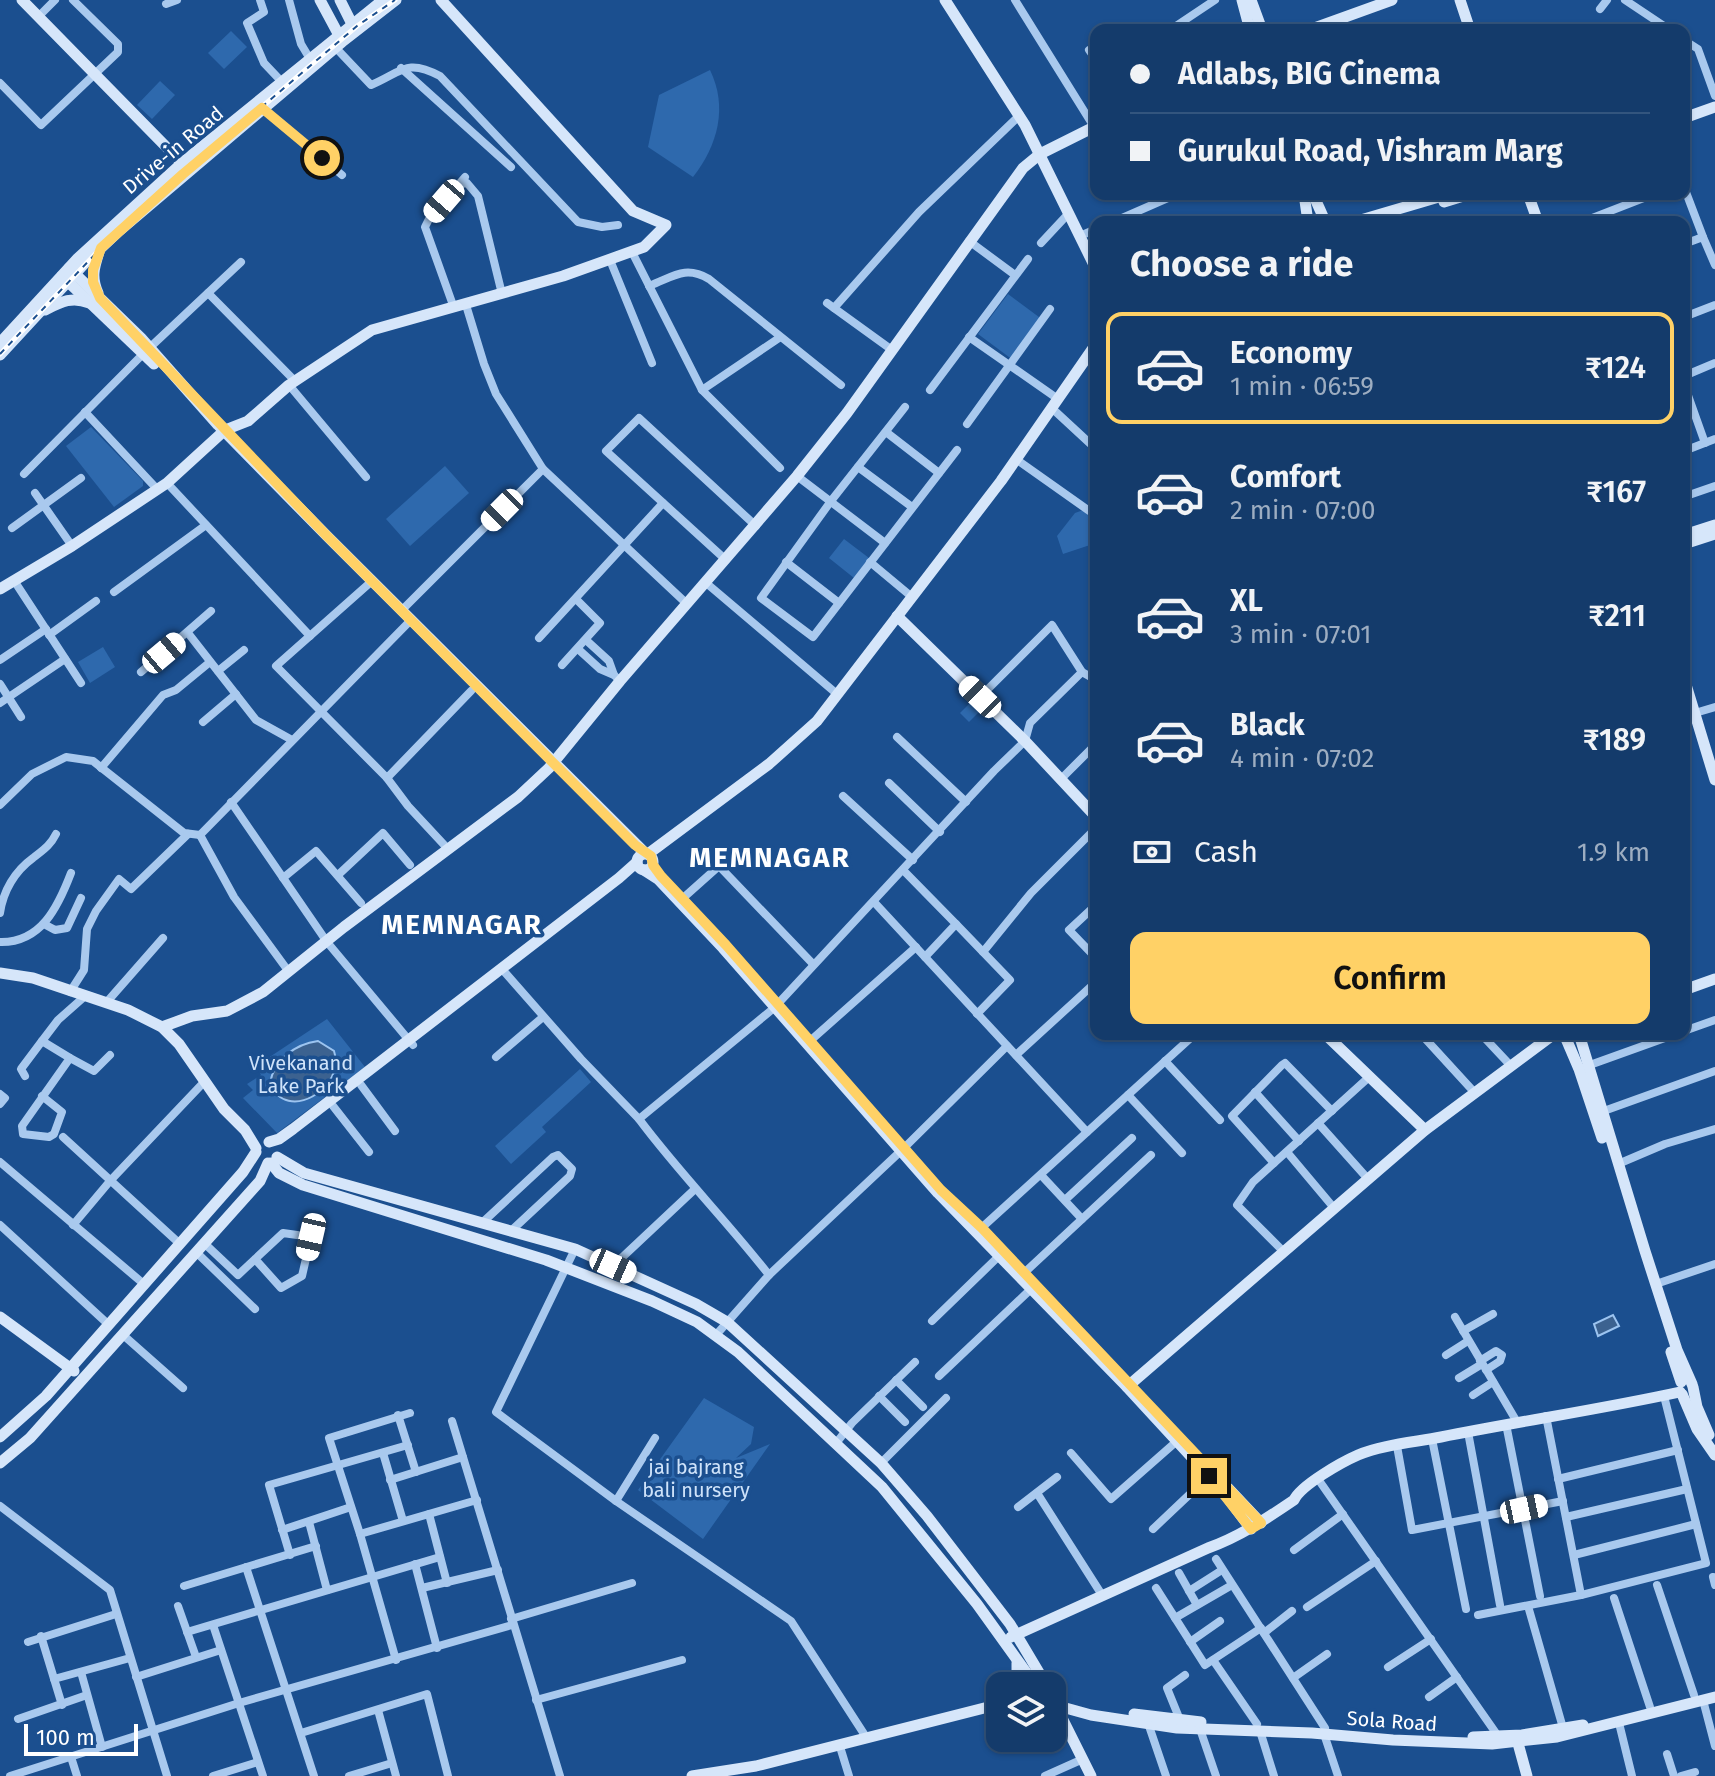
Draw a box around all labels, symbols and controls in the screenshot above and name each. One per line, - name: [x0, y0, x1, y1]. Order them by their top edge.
- text: Adlabs, BIG Cinema: [1178, 56, 1441, 92]
- street label: Drive-in Road: [118, 101, 228, 199]
- text: Gurukul Road, Vishram Marg: [1178, 133, 1563, 169]
- route start: [304, 140, 340, 176]
- car: [419, 175, 469, 227]
- text: Choose a ride: [1130, 242, 1353, 286]
- icon: car: [1134, 332, 1206, 404]
- text: Economy: [1230, 335, 1352, 371]
- text: ₹124: [1585, 350, 1646, 386]
- text: 1 min · 06:59: [1230, 371, 1374, 402]
- icon: car: [1134, 456, 1206, 528]
- text: Comfort: [1230, 459, 1341, 495]
- text: ₹167: [1586, 474, 1646, 510]
- car: [477, 485, 527, 535]
- text: 2 min · 07:00: [1230, 495, 1375, 526]
- icon: car: [1134, 580, 1206, 652]
- text: XL: [1230, 583, 1263, 619]
- text: ₹211: [1588, 598, 1646, 634]
- text: 3 min · 07:01: [1230, 619, 1372, 650]
- car: [138, 628, 190, 678]
- car: [954, 672, 1006, 722]
- icon: car: [1134, 704, 1206, 776]
- text: Black: [1230, 707, 1305, 743]
- text: ₹189: [1583, 722, 1646, 758]
- text: 4 min · 07:02: [1230, 743, 1374, 774]
- icon: cash: [1130, 830, 1174, 874]
- text: Cash: [1194, 834, 1258, 870]
- text: 1.9 km: [1577, 837, 1650, 868]
- district label: MEMNAGAR: [689, 841, 851, 874]
- district label: MEMNAGAR: [381, 908, 543, 941]
- button: Confirm: [1130, 932, 1650, 1024]
- park label: Vivekanand Lake Park: [249, 1051, 353, 1098]
- car: [294, 1211, 328, 1263]
- car: [586, 1245, 640, 1287]
- park label: jai bajrang bali nursery: [642, 1455, 750, 1502]
- route end: [1191, 1458, 1227, 1494]
- car: [1498, 1492, 1550, 1526]
- map controls: [986, 1672, 1066, 1752]
- button: layers: [986, 1672, 1066, 1752]
- street label: Sola Road: [1346, 1706, 1438, 1736]
- scale bar: [24, 1720, 138, 1756]
- text: 100 m: [36, 1724, 95, 1751]

